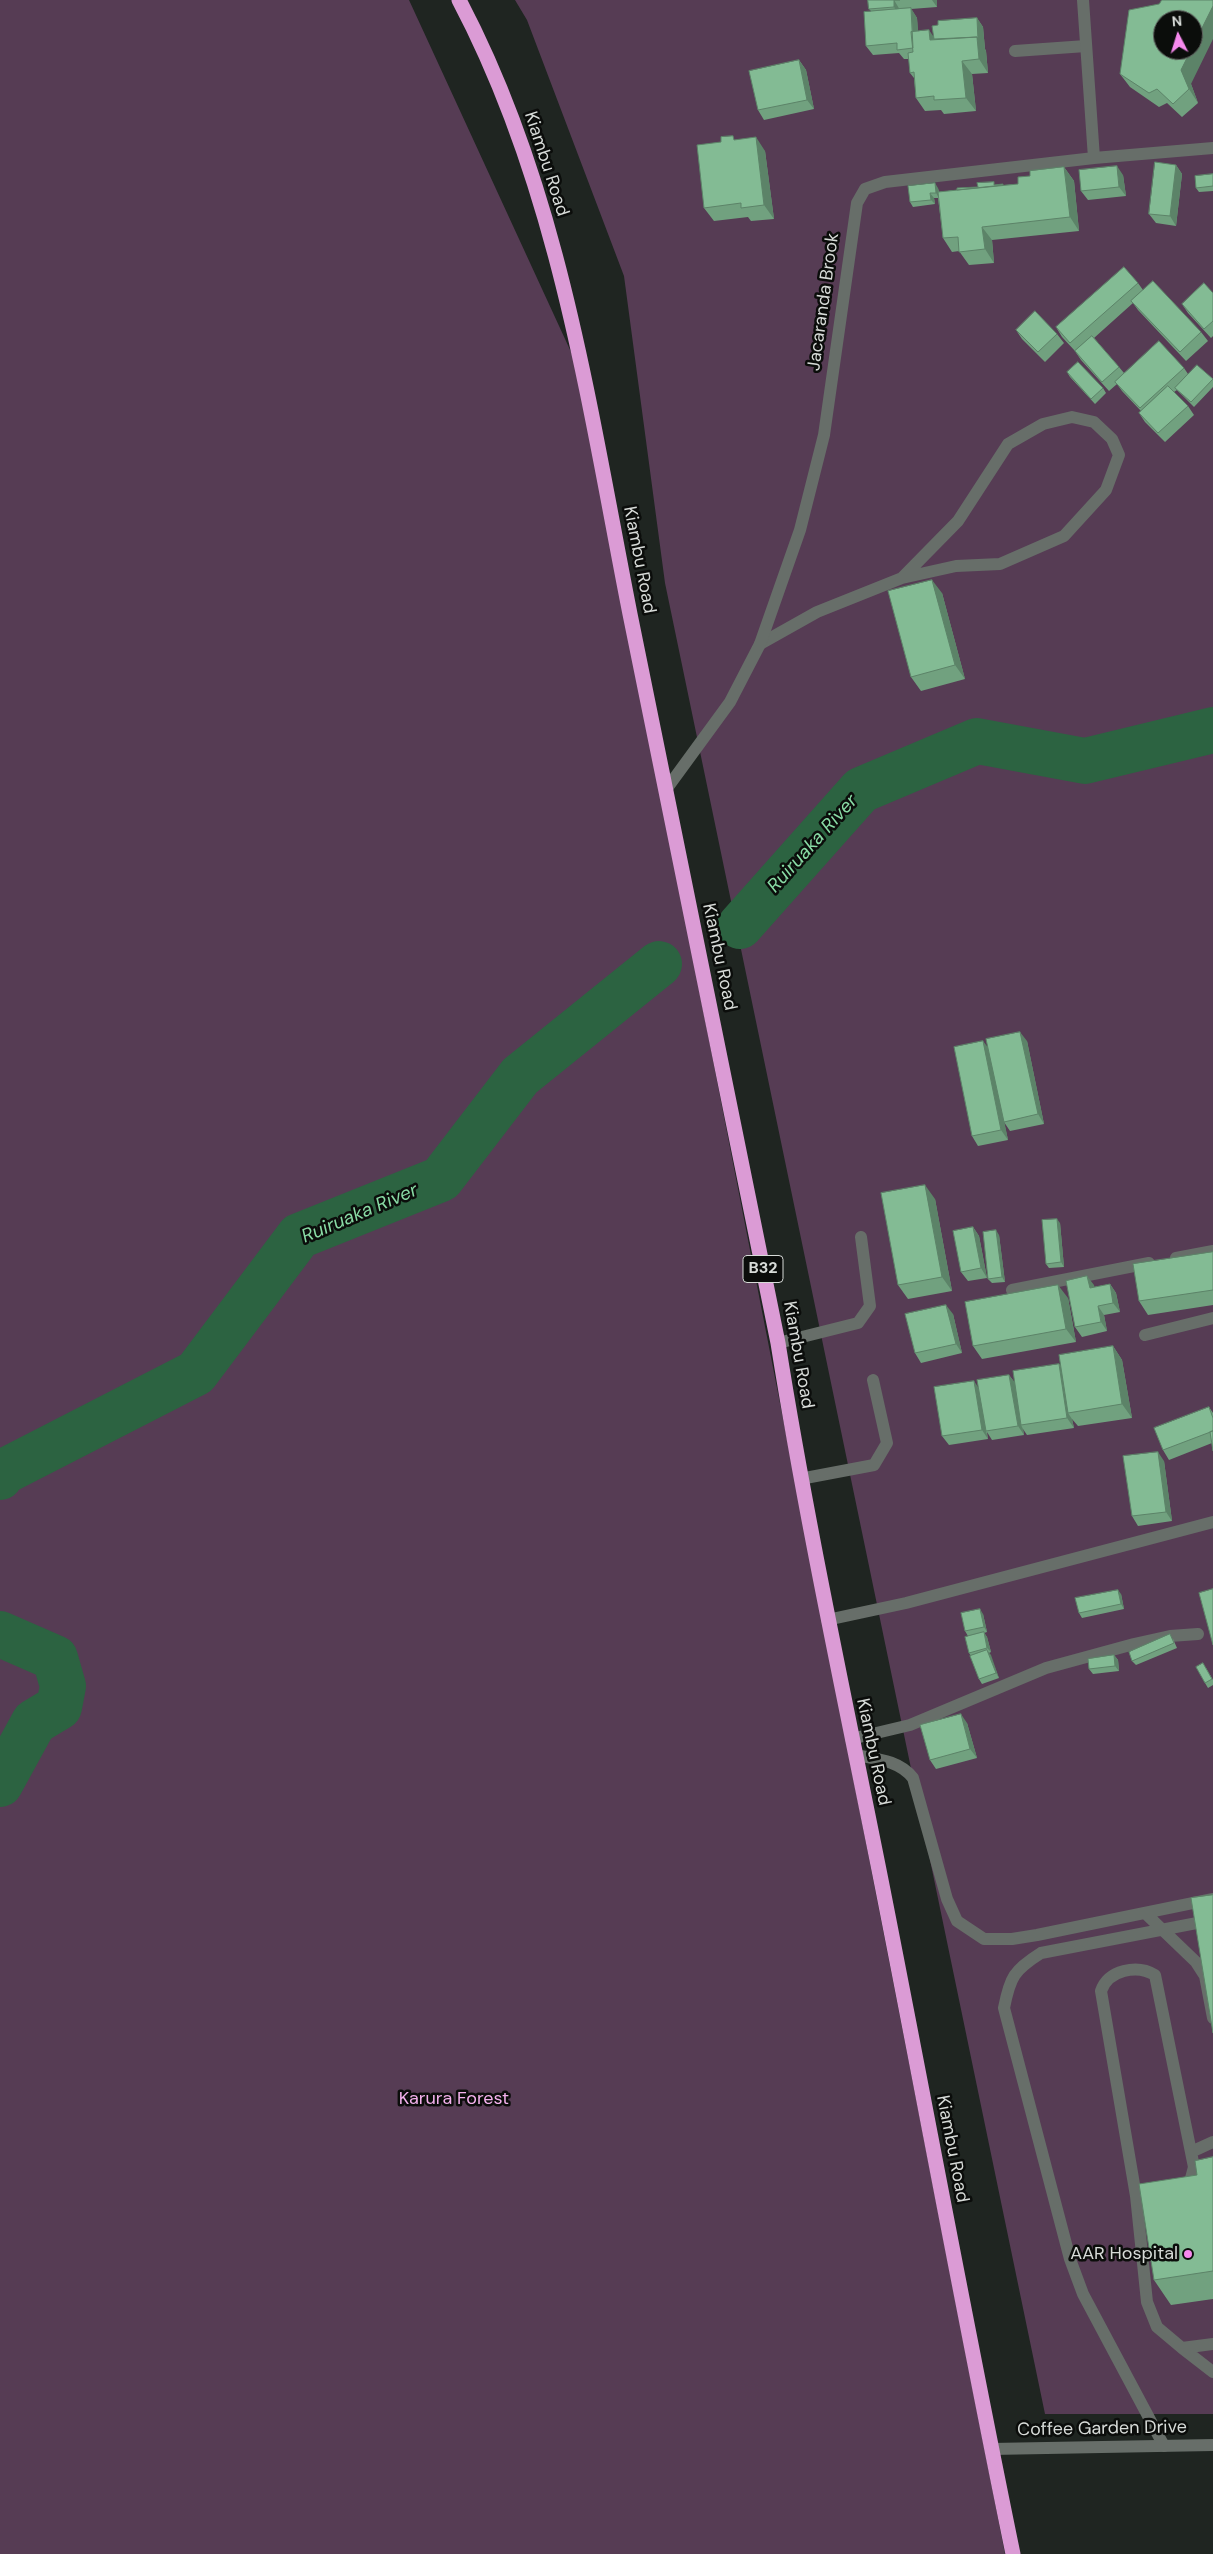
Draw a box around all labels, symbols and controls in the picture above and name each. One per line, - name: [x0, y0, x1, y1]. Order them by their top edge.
- north arrow: [1153, 10, 1203, 60]
- text: N: [1171, 12, 1183, 30]
- street label: Kiambu Road: [519, 109, 573, 219]
- street label: Jacaranda Brook: [804, 232, 844, 372]
- street label: Kiambu Road: [618, 504, 660, 616]
- water label: Ruiruaka River: [763, 790, 863, 898]
- street label: Kiambu Road: [697, 901, 741, 1013]
- water label: Ruiruaka River: [298, 1179, 422, 1249]
- road number: B32: [743, 1256, 783, 1282]
- street label: Kiambu Road: [778, 1299, 818, 1411]
- street label: Kiambu Road: [851, 1696, 895, 1808]
- park label: Karura Forest: [399, 2088, 509, 2110]
- street label: Kiambu Road: [931, 2093, 973, 2205]
- place label: AAR Hospital: [1070, 2243, 1178, 2265]
- marker: AAR Hospital: [1182, 2248, 1194, 2260]
- street label: Coffee Garden Drive: [1017, 2417, 1187, 2441]

